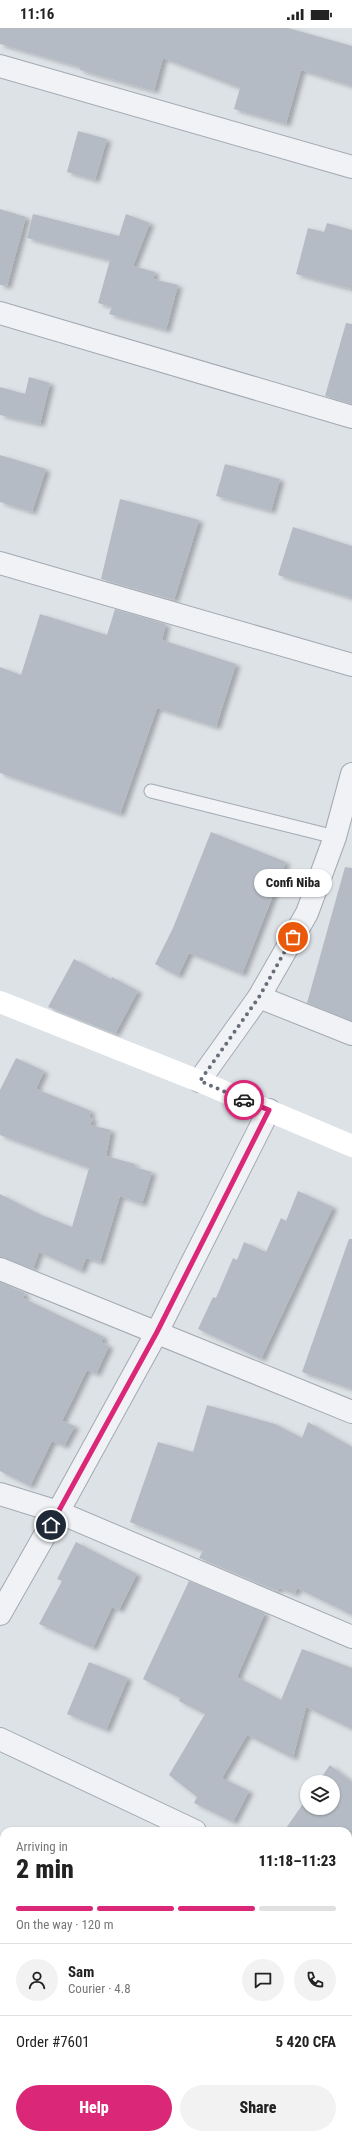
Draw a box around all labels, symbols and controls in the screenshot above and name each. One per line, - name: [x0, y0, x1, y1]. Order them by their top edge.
- text: 11:16: [20, 5, 54, 23]
- callout: Confi Niba: [254, 869, 332, 897]
- text: Confi Niba: [266, 875, 320, 890]
- pin: [276, 920, 310, 954]
- icon: bag: [282, 926, 304, 948]
- courier: [224, 1080, 264, 1120]
- icon: car: [233, 1089, 255, 1111]
- pin: [34, 1508, 68, 1542]
- icon: home: [40, 1514, 62, 1536]
- map controls: [300, 1775, 340, 1815]
- button: layers: [300, 1775, 340, 1815]
- text: Arriving in: [16, 1839, 68, 1854]
- text: 11:18–11:23: [258, 1852, 336, 1870]
- text: 2 min: [16, 1854, 74, 1884]
- text: On the way · 120 m: [16, 1917, 113, 1932]
- button: person: [16, 1959, 58, 2001]
- button: chat: [242, 1959, 284, 2001]
- button: phone: [294, 1959, 336, 2001]
- text: Sam: [68, 1963, 94, 1981]
- text: Courier · 4.8: [68, 1981, 131, 1996]
- text: Order #7601: [16, 2033, 90, 2051]
- text: 5 420 CFA: [276, 2033, 336, 2051]
- button: Help: [16, 2085, 172, 2131]
- button: Share: [180, 2085, 336, 2131]

